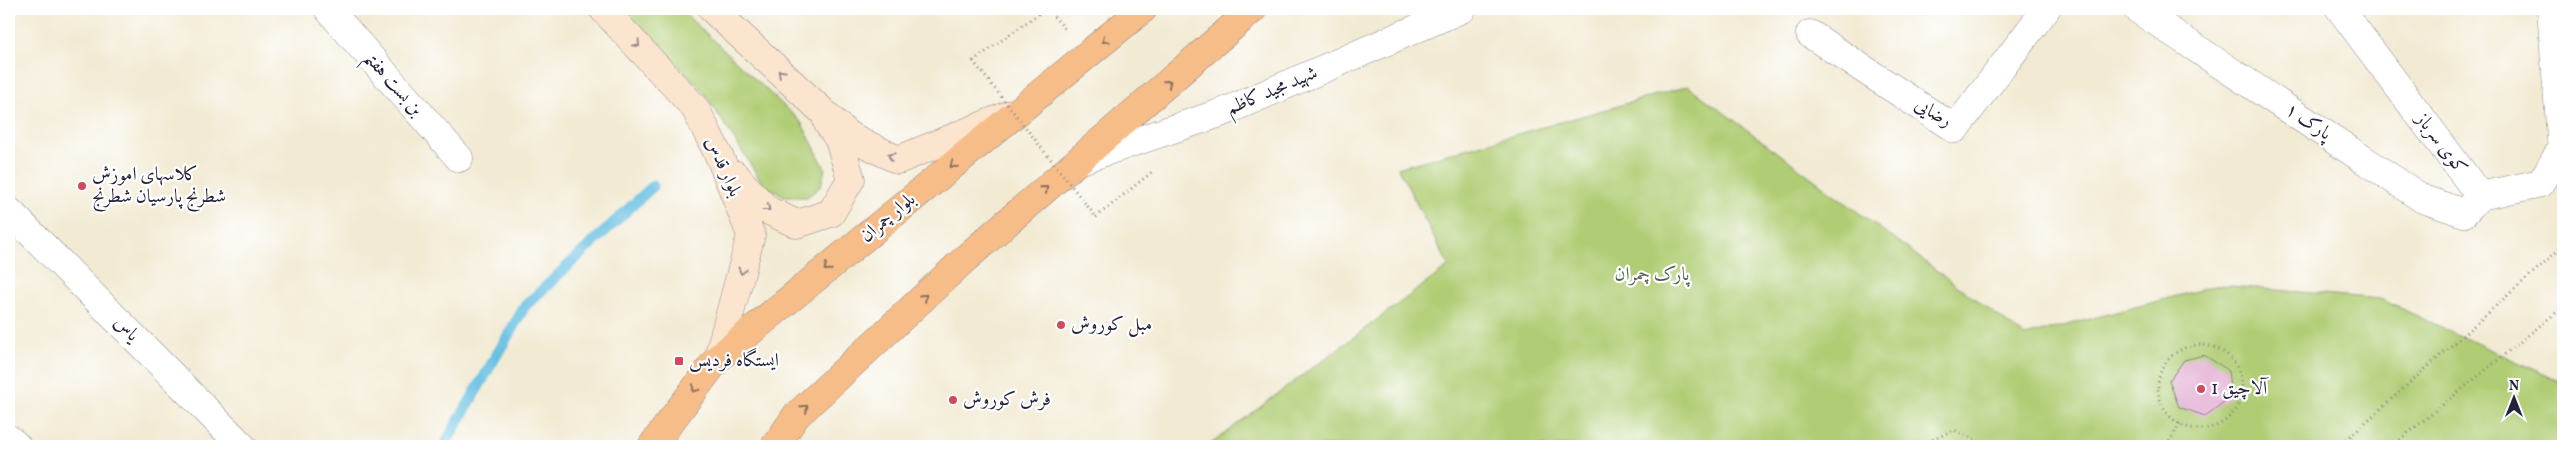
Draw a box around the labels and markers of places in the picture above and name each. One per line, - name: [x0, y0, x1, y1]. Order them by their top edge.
- place label: کلاسهای اموزش شطرنج پارسیان شطرنج: [92, 162, 226, 212]
- marker: کلاسهای اموزش شطرنج پارسیان شطرنج: [76, 180, 88, 192]
- place label: مبل کوروش: [1071, 312, 1152, 338]
- marker: مبل کوروش: [1055, 319, 1067, 331]
- place label: ایستگاه فردیس: [689, 347, 779, 374]
- marker: ایستگاه فردیس: [673, 355, 685, 367]
- place label: آلاچیق 1: [2211, 376, 2269, 402]
- marker: آلاچیق 1: [2195, 383, 2207, 395]
- place label: فرش کوروش: [963, 387, 1051, 413]
- marker: فرش کوروش: [947, 394, 959, 406]

